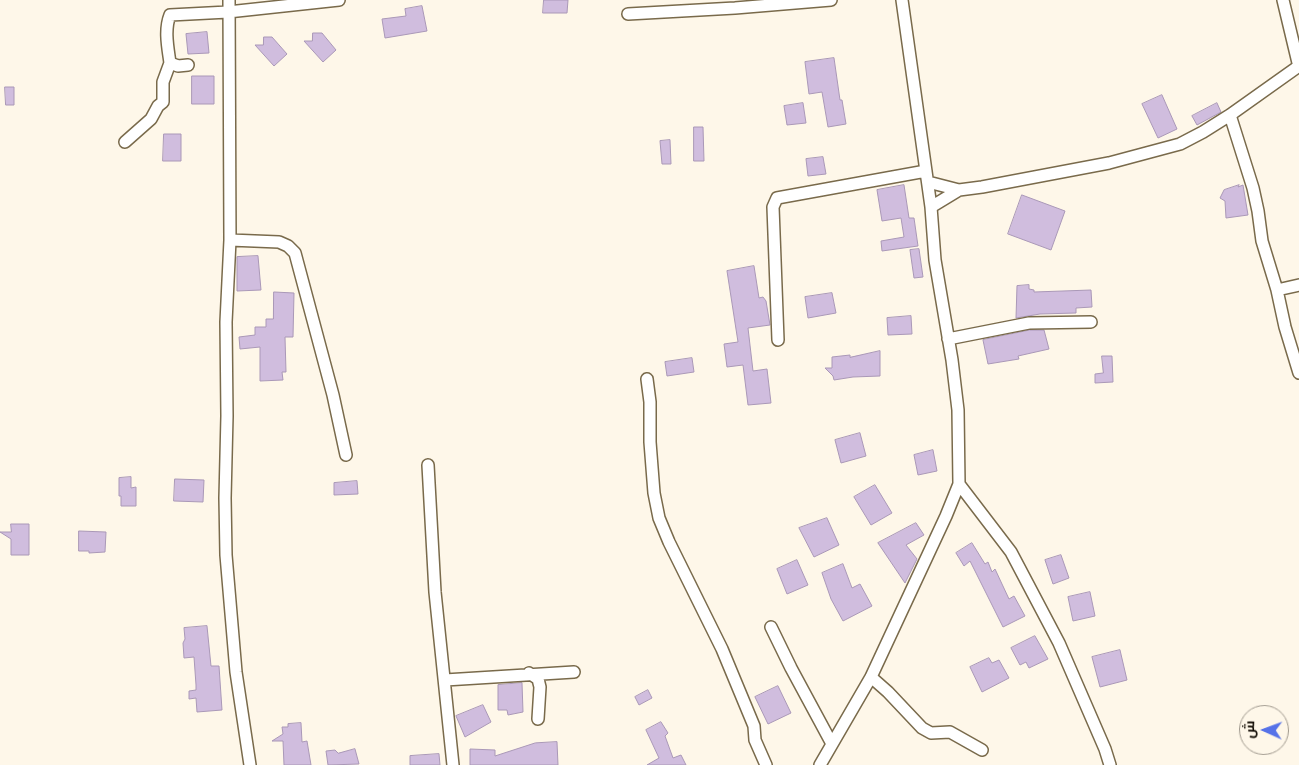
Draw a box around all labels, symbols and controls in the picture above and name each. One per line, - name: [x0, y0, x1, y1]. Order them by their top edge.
- north arrow: [1239, 705, 1289, 755]
- text: ش: [1241, 720, 1258, 739]

